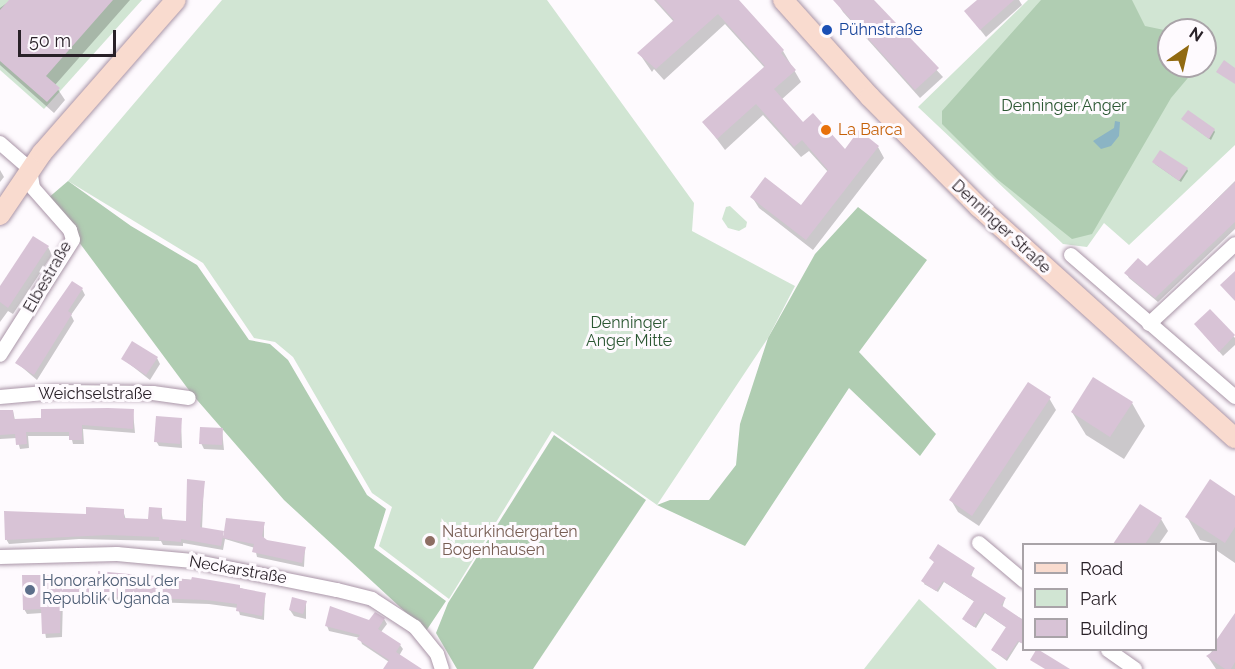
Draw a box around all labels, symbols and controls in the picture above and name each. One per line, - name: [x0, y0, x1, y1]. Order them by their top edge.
- scale bar: [21, 18, 118, 56]
- north arrow: [1157, 18, 1217, 78]
- place label: Pühnstraße: [839, 20, 923, 40]
- marker: Pühnstraße: [820, 23, 834, 37]
- text: N: [1186, 23, 1207, 46]
- text: 50 m: [29, 30, 71, 51]
- park label: Denninger Anger: [1001, 96, 1127, 116]
- place label: La Barca: [838, 120, 902, 140]
- marker: La Barca: [819, 123, 833, 137]
- street label: Denninger Straße: [947, 176, 1055, 278]
- street label: Elbestraße: [20, 238, 76, 316]
- park label: Denninger Anger Mitte: [586, 313, 672, 351]
- street label: Weichselstraße: [38, 384, 152, 404]
- place label: Naturkindergarten Bogenhausen: [442, 522, 578, 560]
- marker: Naturkindergarten Bogenhausen: [423, 534, 437, 548]
- legend: [1022, 543, 1217, 651]
- street label: Neckarstraße: [188, 552, 288, 588]
- text: Road: [1080, 558, 1123, 579]
- place label: Honorarkonsul der Republik Uganda: [42, 571, 179, 609]
- marker: Honorarkonsul der Republik Uganda: [23, 583, 37, 597]
- text: Park: [1080, 588, 1117, 609]
- text: Building: [1080, 618, 1148, 639]

